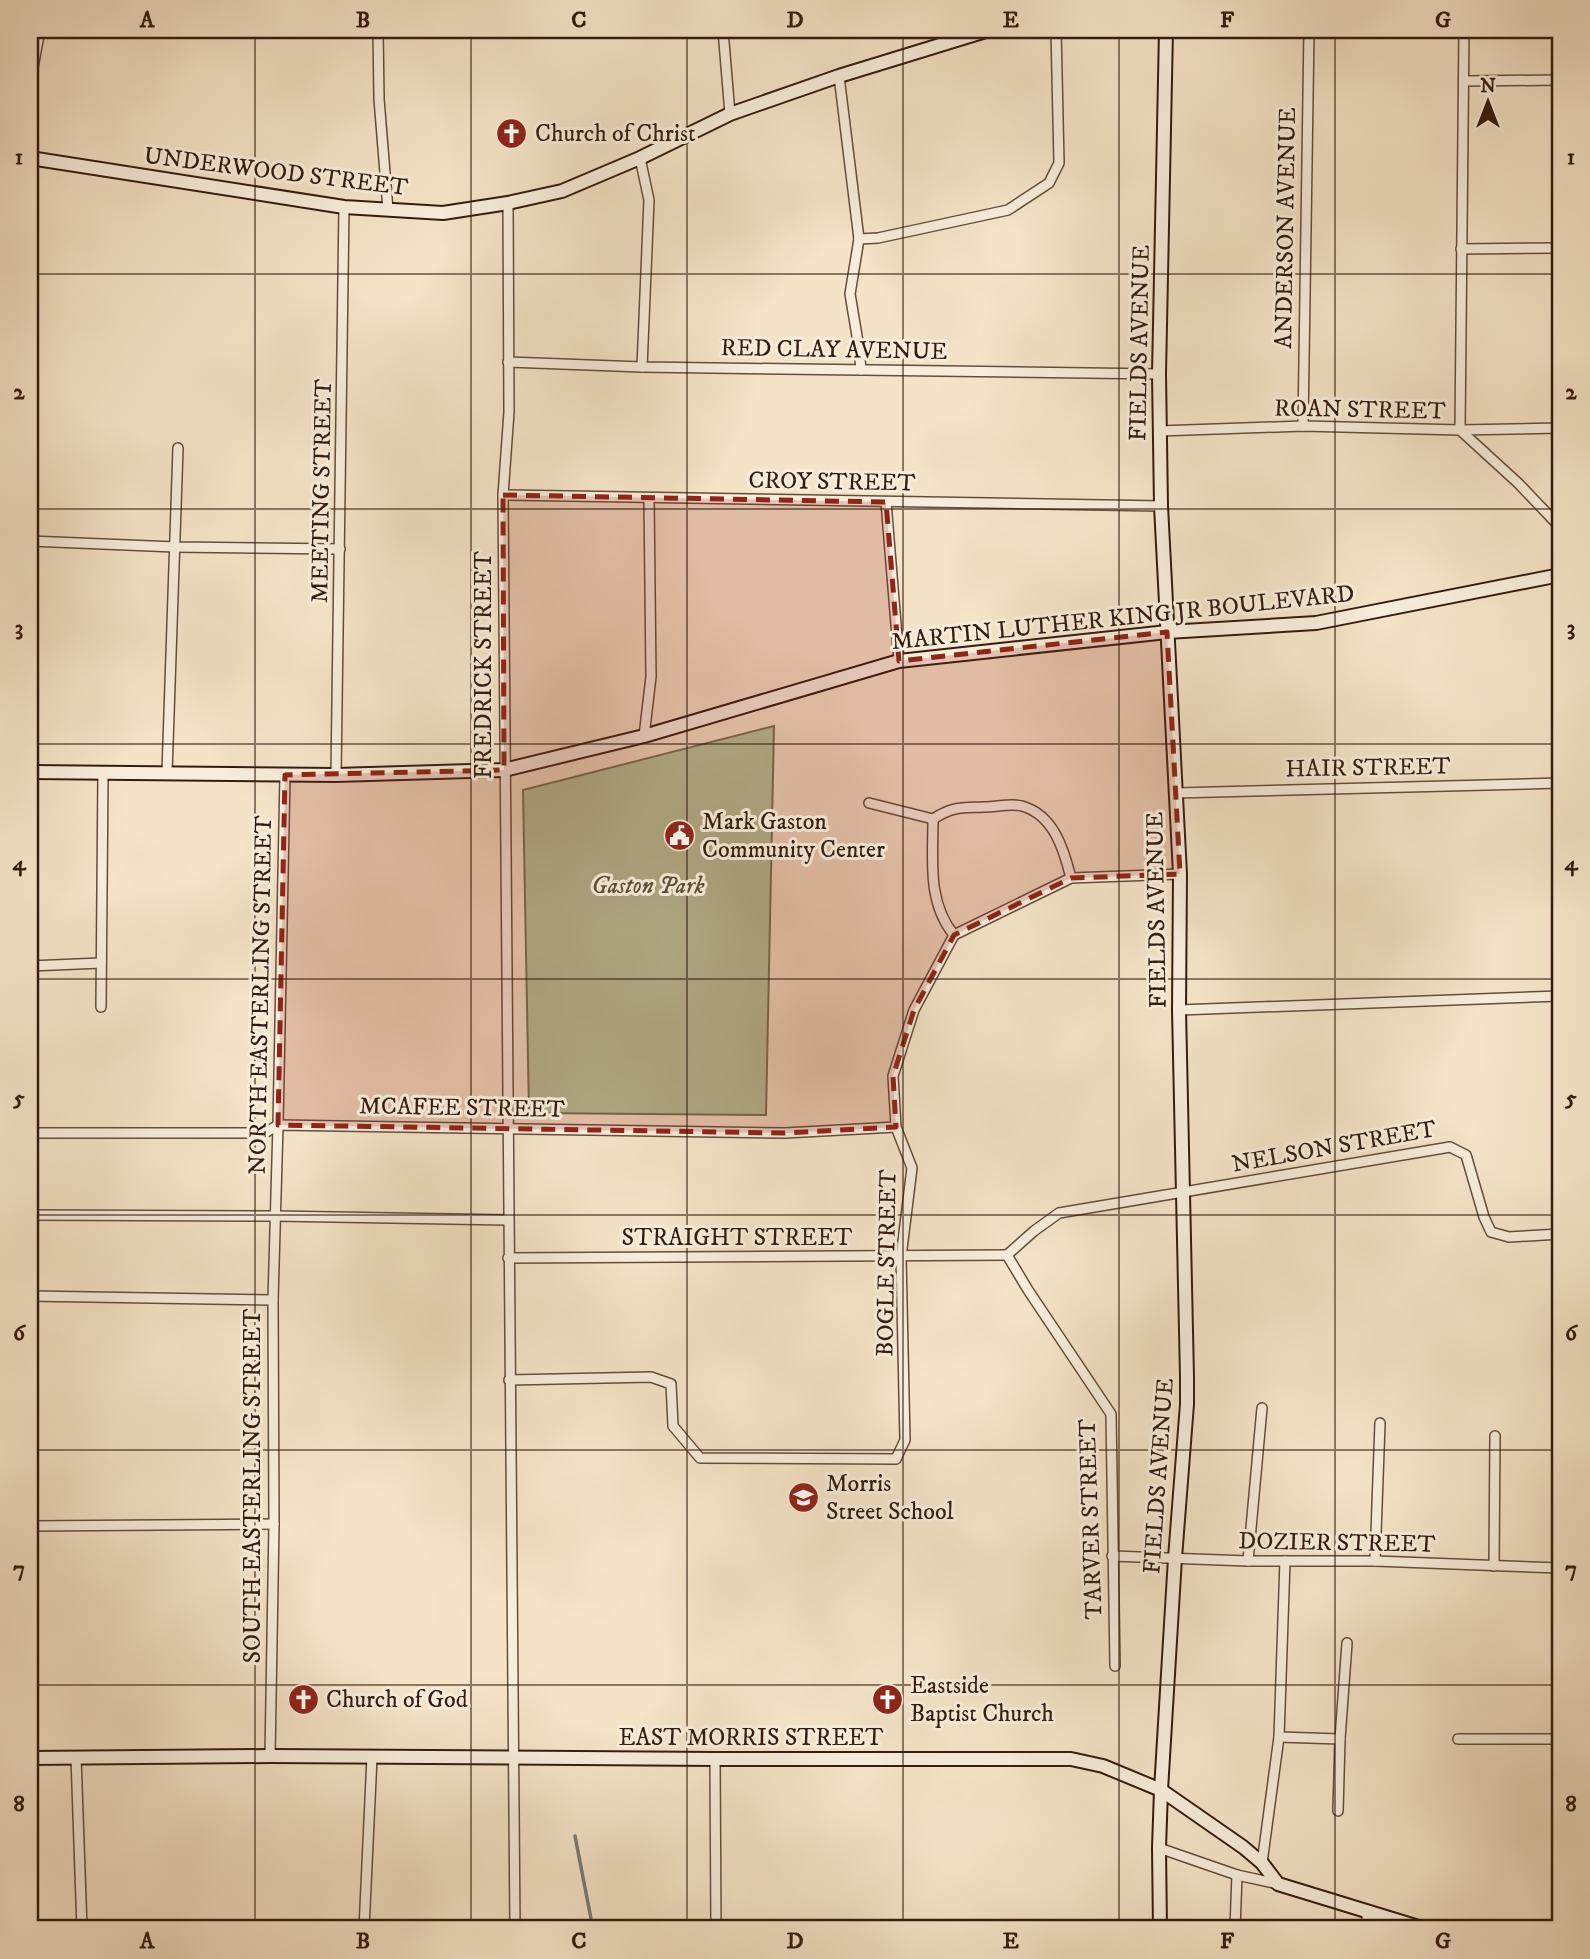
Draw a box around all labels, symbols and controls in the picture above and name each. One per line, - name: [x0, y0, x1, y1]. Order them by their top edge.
- text: A: [139, 6, 156, 35]
- text: B: [356, 6, 370, 35]
- text: C: [571, 6, 587, 35]
- text: D: [786, 6, 804, 35]
- text: E: [1003, 6, 1019, 35]
- text: F: [1220, 6, 1235, 35]
- text: G: [1435, 6, 1451, 35]
- north arrow: [1454, 66, 1524, 136]
- text: N: [1480, 75, 1496, 98]
- street label: ANDERSON AVENUE: [1269, 107, 1303, 349]
- church icon: Church of Christ: [495, 117, 529, 151]
- place label: Church of Christ: [535, 119, 696, 149]
- street label: UNDERWOOD STREET: [142, 141, 410, 203]
- text: 1: [15, 143, 23, 172]
- text: 1: [1567, 143, 1575, 172]
- street label: FIELDS AVENUE: [1123, 244, 1157, 442]
- street label: RED CLAY AVENUE: [720, 333, 948, 367]
- text: 2: [13, 378, 25, 407]
- text: 2: [1565, 378, 1577, 407]
- street label: MEETING STREET: [305, 379, 339, 603]
- street label: ROAN STREET: [1274, 394, 1446, 426]
- street label: CROY STREET: [748, 466, 916, 498]
- street label: FREDRICK STREET: [469, 551, 499, 779]
- street label: MARTIN LUTHER KING JR BOULEVARD: [890, 579, 1356, 657]
- text: 3: [15, 614, 23, 643]
- text: 3: [1567, 614, 1575, 643]
- street label: HAIR STREET: [1285, 752, 1451, 784]
- place label: Mark Gaston Community Center: [702, 807, 885, 865]
- street label: FIELDS AVENUE: [1140, 811, 1174, 1009]
- street label: NORTH EASTERLING STREET: [243, 815, 279, 1175]
- public building icon: Mark Gaston Community Center: [662, 819, 696, 853]
- text: 4: [12, 849, 27, 878]
- text: 4: [1564, 849, 1579, 878]
- park label: Gaston Park: [591, 871, 705, 901]
- text: 5: [12, 1084, 25, 1113]
- text: 5: [1564, 1084, 1577, 1113]
- street label: MCAFEE STREET: [359, 1091, 565, 1125]
- street label: NELSON STREET: [1229, 1114, 1439, 1180]
- street label: BOGLE STREET: [870, 1169, 904, 1357]
- street label: STRAIGHT STREET: [622, 1223, 852, 1253]
- street label: SOUTH EASTERLING STREET: [238, 1309, 268, 1663]
- text: 6: [13, 1319, 27, 1348]
- text: 6: [1565, 1319, 1579, 1348]
- street label: FIELDS AVENUE: [1137, 1377, 1181, 1575]
- street label: TARVER STREET: [1073, 1418, 1109, 1620]
- place label: Morris Street School: [826, 1469, 955, 1527]
- school or university icon: Morris Street School: [786, 1481, 820, 1515]
- street label: DOZIER STREET: [1238, 1526, 1436, 1560]
- text: 7: [13, 1555, 25, 1584]
- text: 7: [1565, 1555, 1577, 1584]
- place label: Eastside Baptist Church: [910, 1671, 1054, 1729]
- church icon: Church of God: [286, 1683, 320, 1717]
- church icon: Eastside Baptist Church: [870, 1683, 904, 1717]
- place label: Church of God: [326, 1685, 468, 1715]
- street label: EAST MORRIS STREET: [618, 1723, 884, 1753]
- text: 8: [13, 1790, 25, 1819]
- text: 8: [1565, 1790, 1577, 1819]
- text: A: [139, 1927, 156, 1956]
- text: B: [356, 1927, 370, 1956]
- text: C: [571, 1927, 587, 1956]
- text: D: [786, 1927, 804, 1956]
- text: E: [1003, 1927, 1019, 1956]
- text: F: [1220, 1927, 1235, 1956]
- text: G: [1435, 1927, 1451, 1956]

